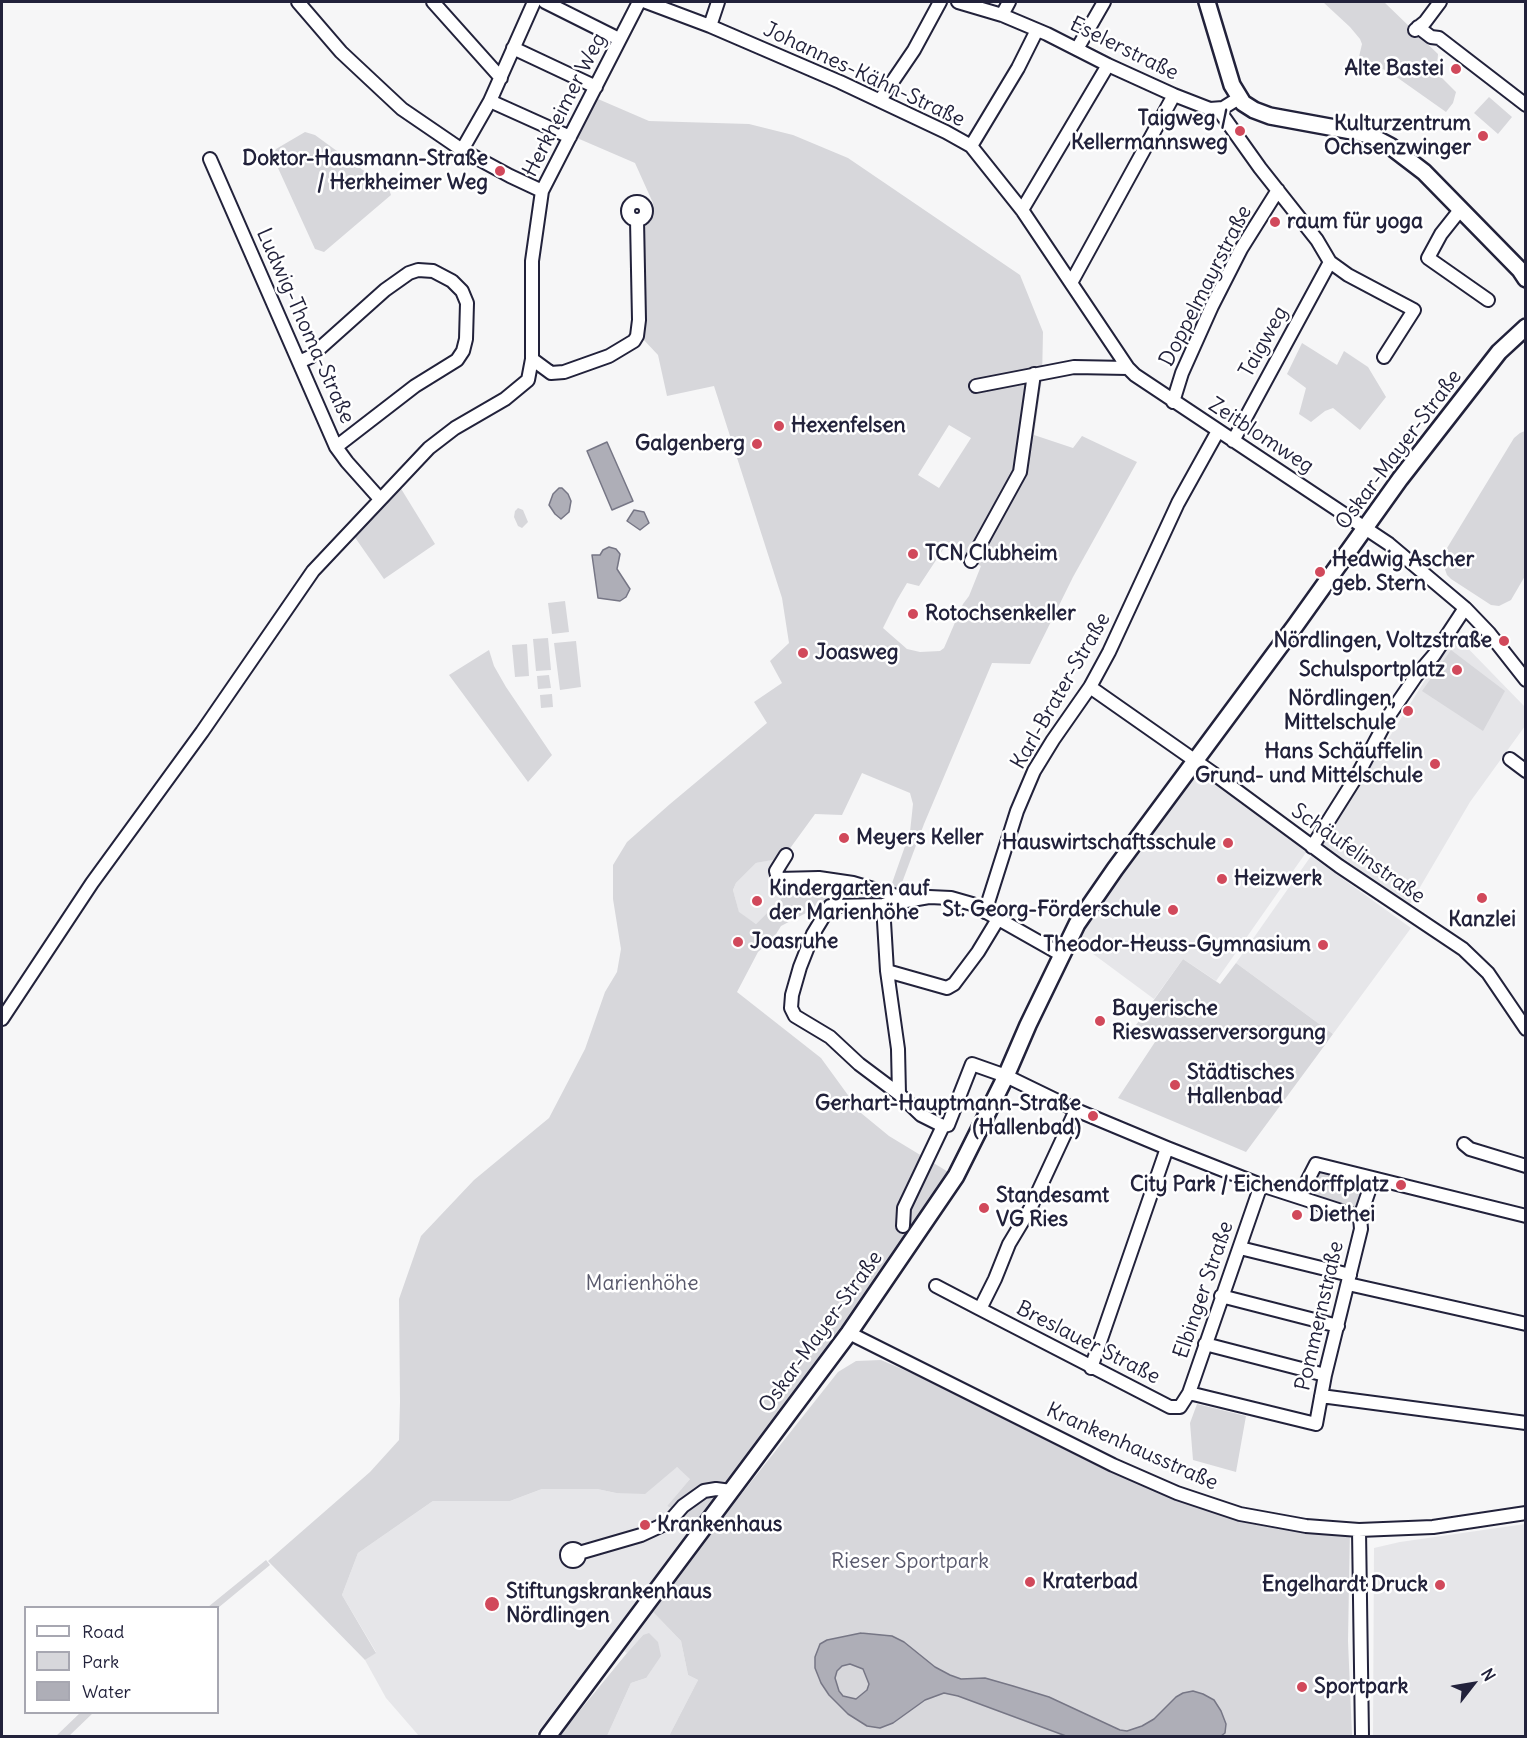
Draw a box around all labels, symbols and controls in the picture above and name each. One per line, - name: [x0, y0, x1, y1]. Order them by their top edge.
- street label: Eselerstraße: [1066, 12, 1182, 86]
- street label: Johannes-Kähn-Straße: [759, 17, 969, 133]
- street label: Herkheimer Weg: [518, 29, 612, 181]
- place label: Alte Bastei: [1344, 56, 1444, 82]
- marker: Alte Bastei: [1449, 62, 1463, 76]
- place label: Taigweg / Kellermannsweg: [1071, 106, 1228, 156]
- place label: Kulturzentrum Ochsenzwinger: [1324, 111, 1471, 161]
- marker: Taigweg / Kellermannsweg: [1233, 124, 1247, 138]
- marker: Kulturzentrum Ochsenzwinger: [1476, 129, 1490, 143]
- place label: Doktor-Hausmann-Straße / Herkheimer Weg: [242, 146, 488, 196]
- marker: Doktor-Hausmann-Straße / Herkheimer Weg: [493, 164, 507, 178]
- street label: Doppelmayrstraße: [1155, 201, 1257, 371]
- place label: raum für yoga: [1287, 209, 1423, 235]
- marker: raum für yoga: [1268, 215, 1282, 229]
- street label: Ludwig-Thoma-Straße: [251, 224, 359, 428]
- street label: Taigweg: [1234, 302, 1294, 382]
- street label: Oskar-Mayer-Straße: [1331, 365, 1467, 535]
- street label: Zeitblomweg: [1204, 393, 1318, 479]
- place label: Hexenfelsen: [791, 413, 906, 439]
- marker: Hexenfelsen: [772, 419, 786, 433]
- place label: Galgenberg: [635, 431, 745, 457]
- marker: Galgenberg: [750, 437, 764, 451]
- place label: TCN Clubheim: [925, 541, 1058, 567]
- marker: TCN Clubheim: [906, 547, 920, 561]
- place label: Hedwig Ascher geb. Stern: [1332, 547, 1474, 597]
- marker: Hedwig Ascher geb. Stern: [1313, 565, 1327, 579]
- place label: Rotochsenkeller: [925, 601, 1076, 627]
- marker: Rotochsenkeller: [906, 607, 920, 621]
- street label: Karl-Brater-Straße: [1006, 608, 1116, 774]
- place label: Nördlingen, Voltzstraße: [1273, 628, 1492, 654]
- marker: Nördlingen, Voltzstraße: [1497, 634, 1511, 648]
- place label: Joasweg: [815, 640, 899, 666]
- marker: Joasweg: [796, 646, 810, 660]
- place label: Schulsportplatz: [1299, 657, 1445, 683]
- marker: Schulsportplatz: [1450, 663, 1464, 677]
- place label: Nördlingen, Mittelschule: [1284, 686, 1396, 736]
- marker: Nördlingen, Mittelschule: [1401, 704, 1415, 718]
- place label: Hans Schäuffelin Grund- und Mittelschule: [1195, 739, 1423, 789]
- marker: Hans Schäuffelin Grund- und Mittelschule: [1428, 757, 1442, 771]
- street label: Schäufelinstraße: [1286, 798, 1430, 910]
- place label: Meyers Keller: [856, 825, 984, 851]
- place label: Hauswirtschaftsschule: [1002, 830, 1216, 856]
- marker: Meyers Keller: [837, 831, 851, 845]
- marker: Hauswirtschaftsschule: [1221, 836, 1235, 850]
- place label: Heizwerk: [1234, 866, 1322, 892]
- marker: Heizwerk: [1215, 872, 1229, 886]
- place label: Kindergarten auf der Marienhöhe: [769, 876, 929, 926]
- marker: Kanzlei: [1475, 891, 1489, 905]
- marker: Kindergarten auf der Marienhöhe: [750, 894, 764, 908]
- place label: St. Georg-Förderschule: [942, 897, 1161, 923]
- marker: St. Georg-Förderschule: [1166, 903, 1180, 917]
- place label: Kanzlei: [1448, 907, 1516, 933]
- place label: Joasruhe: [750, 929, 838, 955]
- place label: Theodor-Heuss-Gymnasium: [1043, 932, 1311, 958]
- marker: Joasruhe: [731, 935, 745, 949]
- marker: Theodor-Heuss-Gymnasium: [1316, 938, 1330, 952]
- place label: Bayerische Rieswasserversorgung: [1112, 996, 1326, 1046]
- marker: Bayerische Rieswasserversorgung: [1093, 1014, 1107, 1028]
- place label: Städtisches Hallenbad: [1187, 1060, 1295, 1110]
- marker: Städtisches Hallenbad: [1168, 1078, 1182, 1092]
- place label: Gerhart-Hauptmann-Straße (Hallenbad): [815, 1091, 1081, 1141]
- marker: Gerhart-Hauptmann-Straße (Hallenbad): [1086, 1109, 1100, 1123]
- place label: City Park / Eichendorffplatz: [1130, 1172, 1389, 1198]
- marker: City Park / Eichendorffplatz: [1394, 1178, 1408, 1192]
- place label: Standesamt VG Ries: [996, 1183, 1109, 1233]
- marker: Standesamt VG Ries: [977, 1201, 991, 1215]
- place label: Diethei: [1309, 1202, 1375, 1228]
- marker: Diethei: [1290, 1208, 1304, 1222]
- street label: Elbinger Straße: [1169, 1218, 1239, 1362]
- street label: Pommernstraße: [1291, 1239, 1349, 1393]
- street label: Oskar-Mayer-Straße: [754, 1246, 888, 1418]
- park label: Marienhöhe: [586, 1271, 698, 1297]
- street label: Breslauer Straße: [1012, 1296, 1164, 1390]
- street label: Krankenhausstraße: [1042, 1398, 1222, 1496]
- place label: Krankenhaus: [657, 1512, 782, 1538]
- marker: Krankenhaus: [638, 1518, 652, 1532]
- park label: Rieser Sportpark: [831, 1549, 989, 1575]
- place label: Kraterbad: [1042, 1569, 1138, 1595]
- place label: Engelhardt Druck: [1262, 1572, 1428, 1598]
- marker: Kraterbad: [1023, 1575, 1037, 1589]
- marker: Engelhardt Druck: [1433, 1578, 1447, 1592]
- place label: Stiftungskrankenhaus Nördlingen: [506, 1579, 712, 1629]
- marker: Stiftungskrankenhaus Nördlingen: [483, 1595, 501, 1613]
- legend: [24, 1606, 219, 1714]
- text: Road: [82, 1620, 124, 1643]
- text: Park: [82, 1650, 119, 1673]
- north arrow: [1443, 1654, 1503, 1714]
- text: N: [1477, 1665, 1500, 1685]
- place label: Sportpark: [1314, 1674, 1408, 1700]
- text: Water: [82, 1680, 131, 1703]
- marker: Sportpark: [1295, 1680, 1309, 1694]

